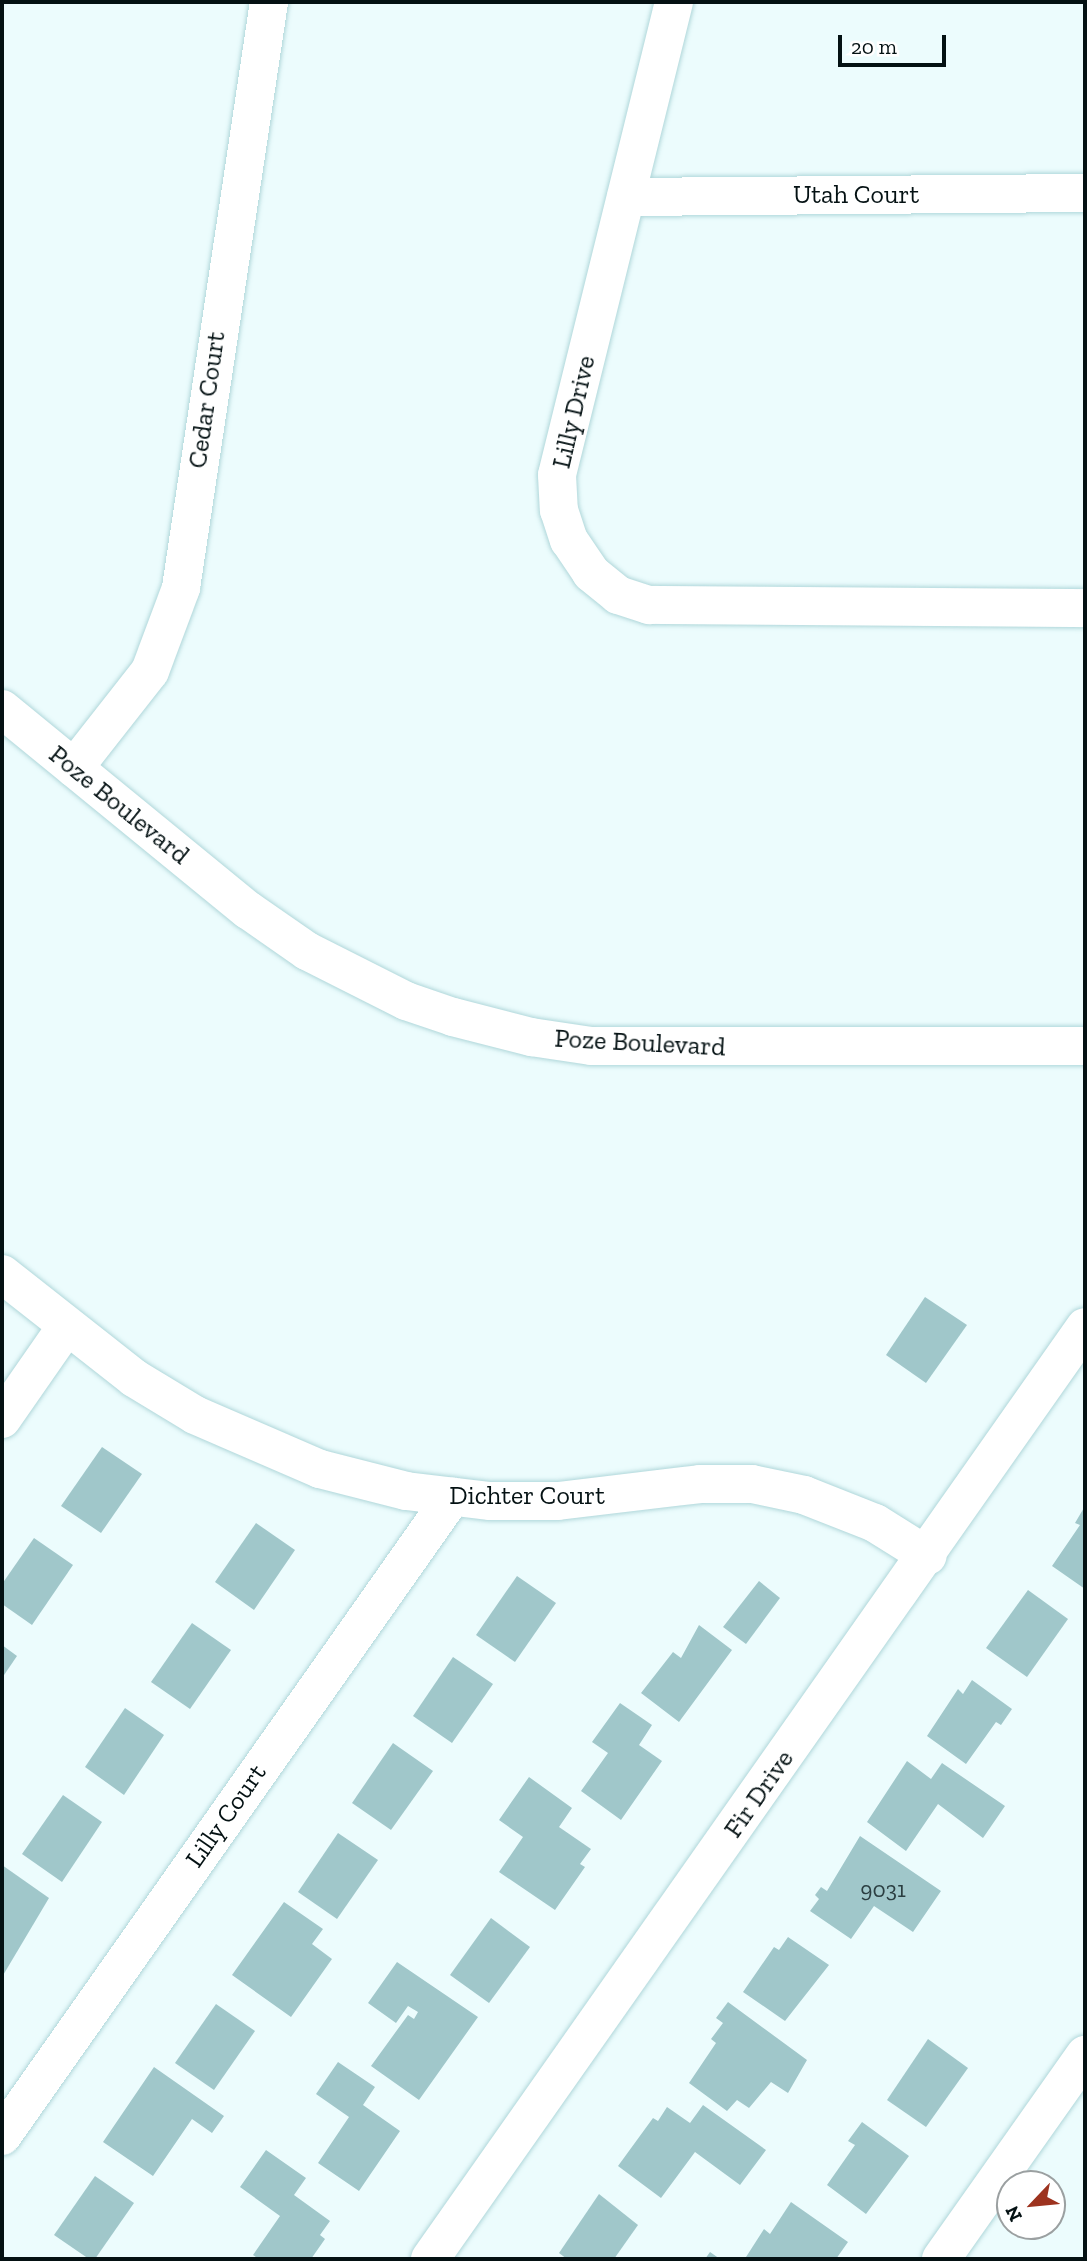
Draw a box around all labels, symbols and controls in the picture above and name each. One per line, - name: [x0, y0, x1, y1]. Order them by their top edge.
- scale bar: [842, 21, 950, 65]
- text: 20 m: [851, 34, 897, 59]
- street label: Utah Court: [793, 179, 919, 211]
- street label: Cedar Court: [182, 330, 232, 470]
- street label: Lilly Drive: [546, 352, 602, 472]
- street label: Poze Boulevard: [43, 739, 195, 871]
- street label: Poze Boulevard: [554, 1023, 726, 1063]
- street label: Dichter Court: [449, 1480, 605, 1512]
- street label: Fir Drive: [718, 1744, 800, 1844]
- street label: Lilly Court: [179, 1758, 273, 1874]
- house number: 9031: [860, 1875, 906, 1903]
- north arrow: [996, 2170, 1066, 2240]
- text: N: [1000, 2202, 1027, 2225]

